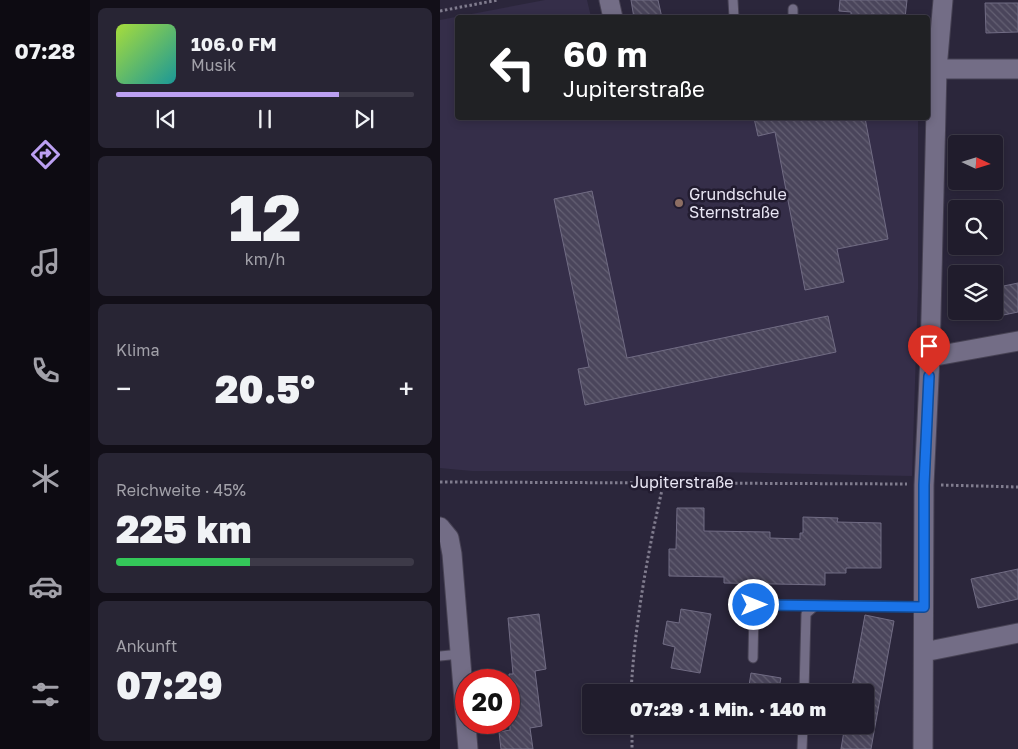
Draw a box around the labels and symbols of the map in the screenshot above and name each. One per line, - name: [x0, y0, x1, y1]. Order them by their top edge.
- north arrow: [948, 135, 1002, 190]
- place label: Grundschule Sternstraße: [689, 184, 787, 222]
- marker: Grundschule Sternstraße: [673, 197, 685, 209]
- pin: [908, 325, 950, 376]
- street label: Jupiterstraße: [630, 472, 734, 492]
- position arrow: [727, 578, 779, 630]
- speed limit sign: 20: [455, 669, 520, 734]

